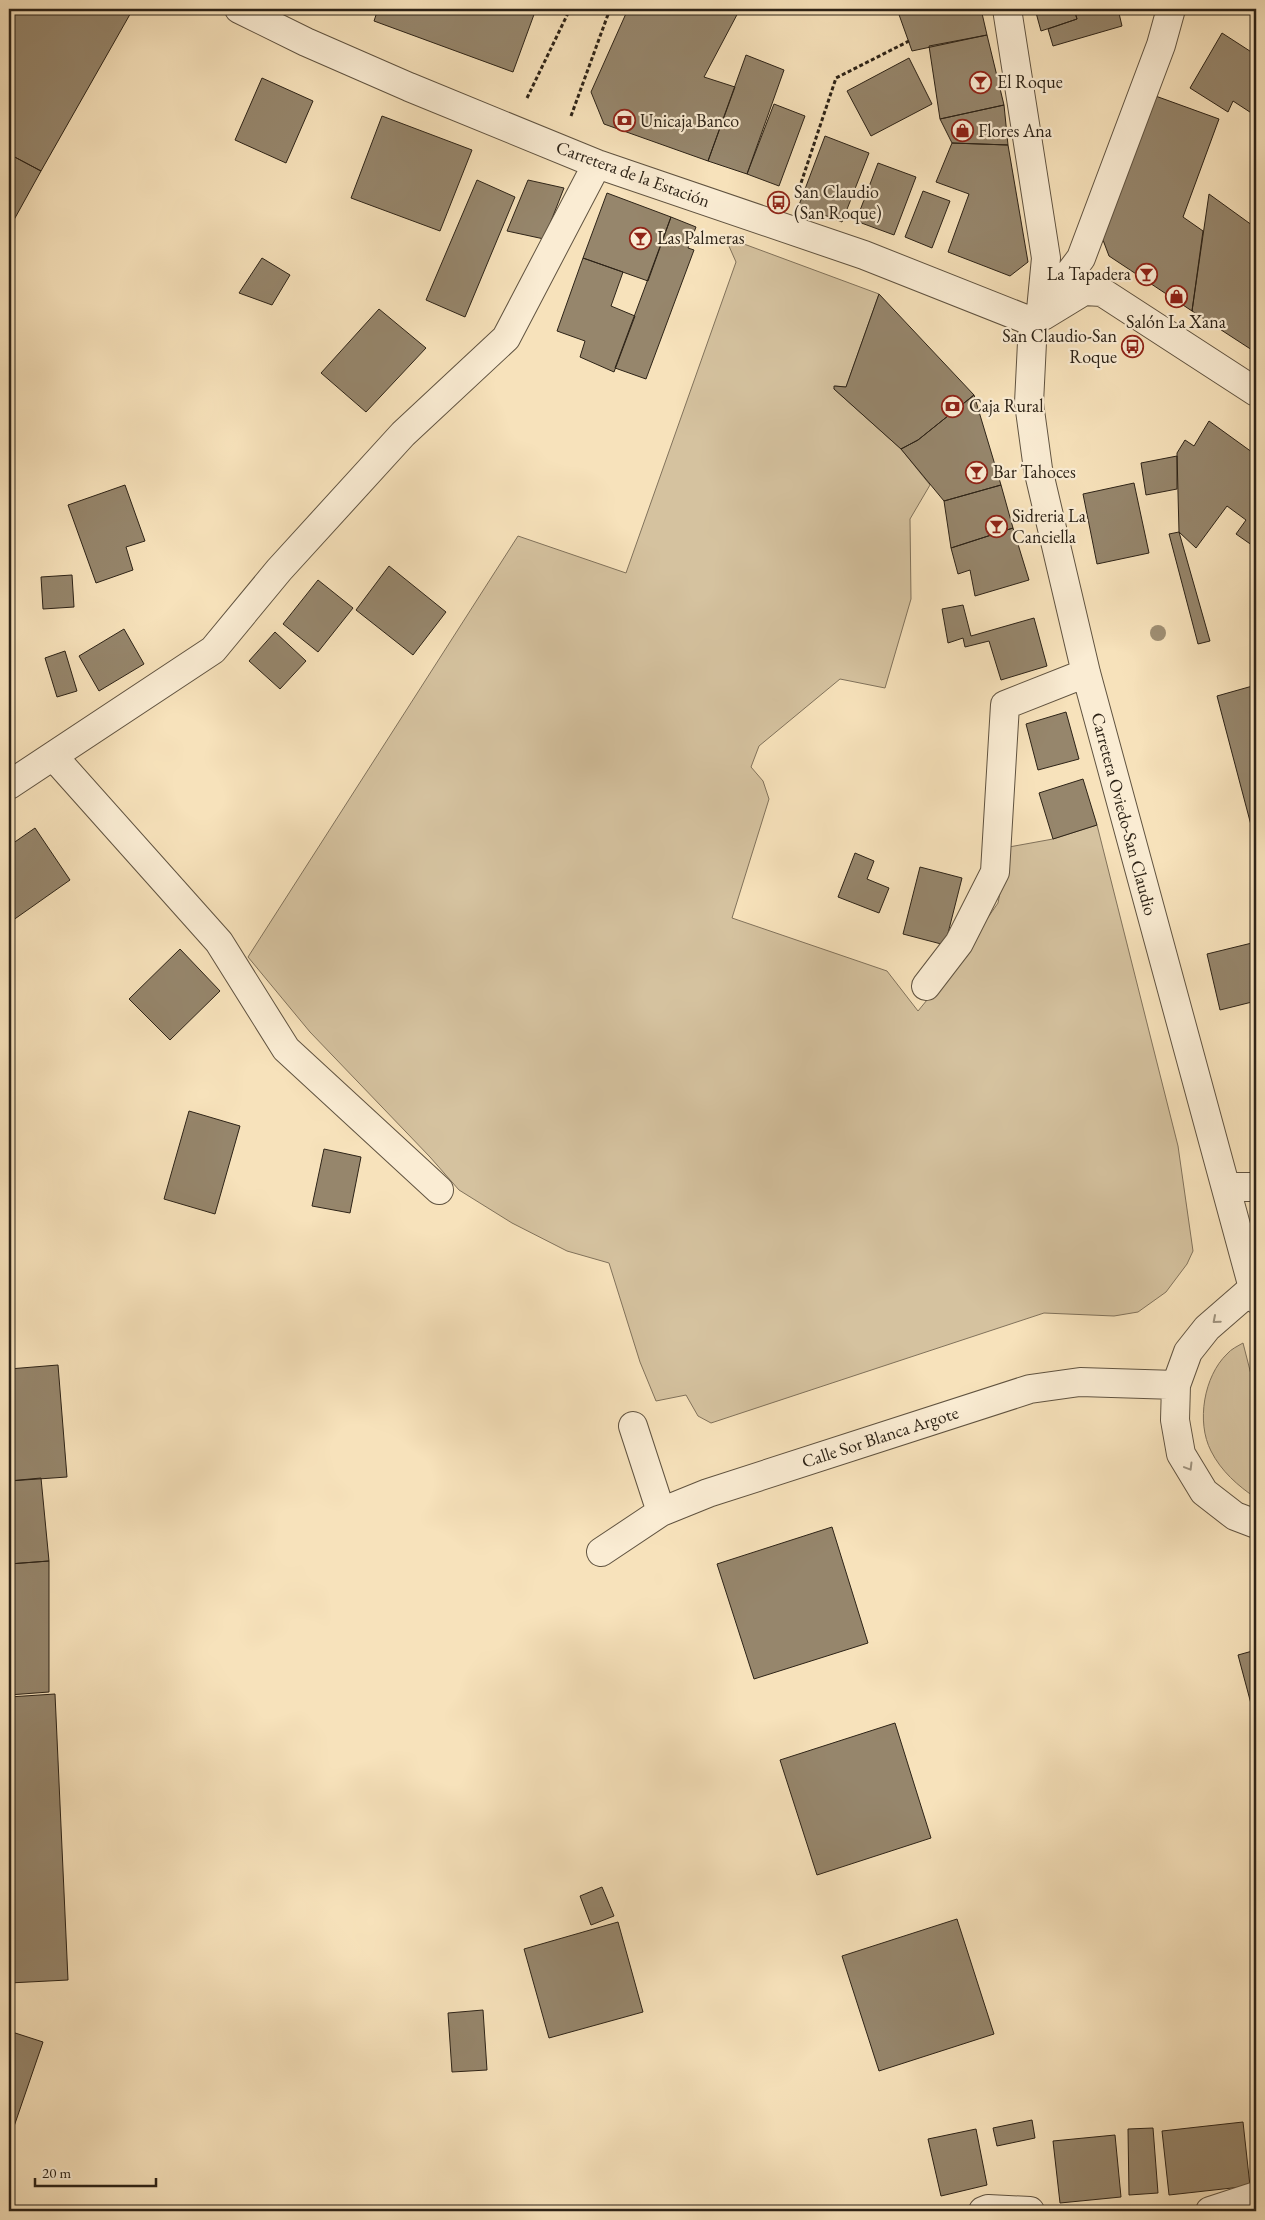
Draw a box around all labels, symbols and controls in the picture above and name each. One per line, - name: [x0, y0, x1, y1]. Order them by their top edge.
- bar icon: El Roque: [969, 70, 993, 94]
- place label: El Roque: [997, 70, 1063, 93]
- bank icon: Unicaja Banco: [612, 109, 636, 133]
- place label: Unicaja Banco: [640, 109, 739, 132]
- shop icon: Flores Ana: [950, 119, 974, 143]
- place label: Flores Ana: [978, 119, 1053, 142]
- street label: Carretera de la Estación: [553, 135, 714, 212]
- place label: San Claudio (San Roque): [794, 180, 882, 224]
- bus stop icon: San Claudio (San Roque): [766, 190, 790, 214]
- bar icon: Las Palmeras: [629, 226, 653, 250]
- place label: Las Palmeras: [657, 226, 745, 249]
- place label: La Tapadera: [1047, 262, 1132, 285]
- bar icon: La Tapadera: [1135, 262, 1159, 286]
- shop icon: Salón La Xana: [1164, 285, 1188, 309]
- place label: Salón La Xana: [1126, 310, 1227, 333]
- place label: San Claudio-San Roque: [1002, 324, 1117, 368]
- bus stop icon: San Claudio-San Roque: [1121, 334, 1145, 358]
- bank icon: Caja Rural: [941, 394, 965, 418]
- place label: Caja Rural: [969, 394, 1043, 417]
- bar icon: Bar Tahoces: [965, 460, 989, 484]
- place label: Bar Tahoces: [993, 460, 1076, 483]
- place label: Sidreria La Canciella: [1012, 504, 1087, 548]
- bar icon: Sidreria La Canciella: [984, 514, 1008, 538]
- street label: Carretera Oviedo-San Claudio: [1086, 710, 1163, 918]
- one-way arrow: [1213, 1314, 1222, 1323]
- street label: Calle Sor Blanca Argote: [799, 1400, 961, 1473]
- one-way arrow: [1182, 1461, 1192, 1470]
- scale bar: [35, 2155, 156, 2187]
- text: 20 m: [42, 2163, 71, 2182]

